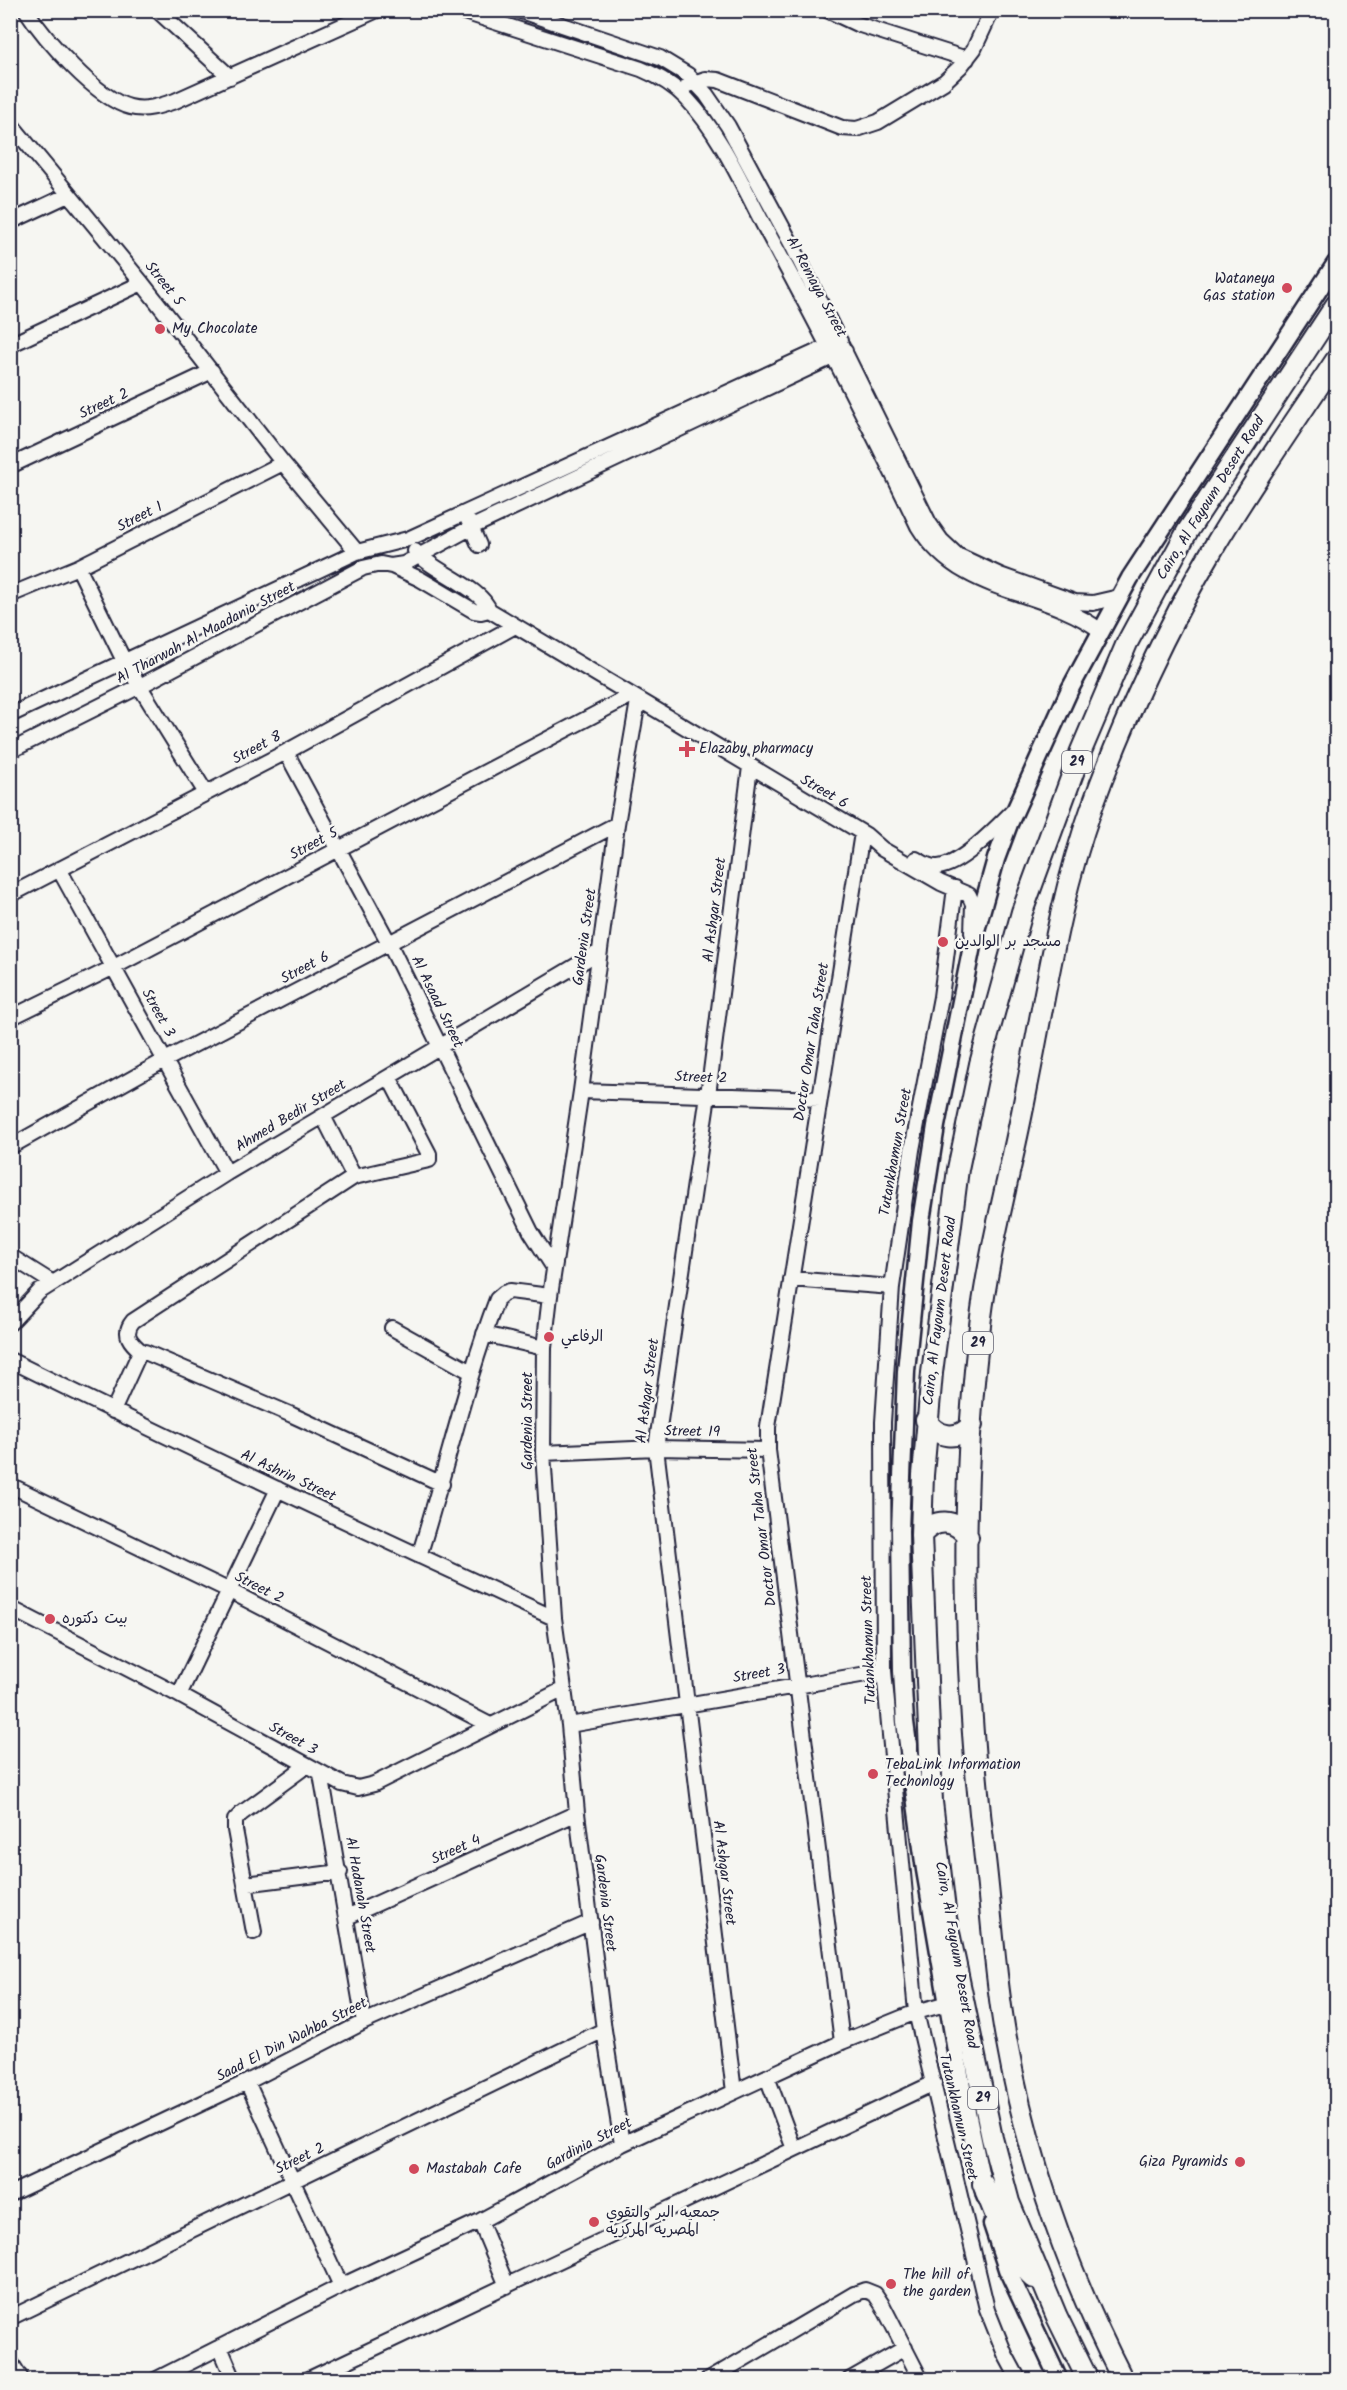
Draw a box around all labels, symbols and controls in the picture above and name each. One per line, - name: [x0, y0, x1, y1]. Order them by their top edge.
- street label: Al Remaya Street: [779, 232, 853, 342]
- street label: Street 5: [138, 256, 190, 313]
- place label: Wataneya Gas station: [1203, 267, 1275, 308]
- marker: Wataneya Gas station: [1280, 281, 1294, 295]
- place label: My Chocolate: [172, 317, 258, 341]
- marker: My Chocolate: [153, 322, 167, 336]
- street label: Street 2: [75, 382, 133, 426]
- street label: Cairo, Al Fayoum Desert Road: [1151, 411, 1272, 585]
- street label: Street 1: [113, 495, 167, 539]
- street label: Al Tharwah Al Maadania Street: [112, 575, 300, 691]
- street label: Street 8: [228, 724, 287, 771]
- place label: Elazaby pharmacy: [699, 737, 814, 761]
- marker: Elazaby pharmacy: [680, 742, 694, 756]
- road number: 29: [1062, 751, 1092, 773]
- street label: Street 6: [795, 769, 853, 815]
- street label: Street 5: [285, 821, 343, 867]
- street label: Al Ashgar Street: [697, 856, 733, 964]
- street label: Gardenia Street: [566, 887, 604, 987]
- place label: مسجد بر الوالدين: [955, 930, 1061, 954]
- marker: مسجد بر الوالدين: [936, 935, 950, 949]
- street label: Street 6: [276, 945, 334, 991]
- street label: Al Asaad Street: [404, 952, 470, 1052]
- street label: Doctor Omar Taha Street: [788, 961, 836, 1123]
- street label: Street 3: [135, 984, 181, 1042]
- street label: Street 2: [674, 1065, 728, 1091]
- street label: Ahmed Bedir Street: [231, 1073, 351, 1159]
- street label: Tutankhamun Street: [873, 1086, 919, 1218]
- street label: Cairo, Al Fayoum Desert Road: [917, 1215, 964, 1407]
- place label: الرفاعي: [561, 1325, 603, 1349]
- marker: الرفاعي: [542, 1330, 556, 1344]
- road number: 29: [963, 1332, 993, 1354]
- street label: Al Ashgar Street: [630, 1337, 666, 1445]
- street label: Gardenia Street: [516, 1372, 540, 1470]
- street label: Street 19: [664, 1420, 721, 1444]
- street label: Al Ashrin Street: [236, 1443, 340, 1509]
- street label: Doctor Omar Taha Street: [740, 1446, 784, 1608]
- street label: Street 2: [230, 1565, 288, 1611]
- street label: Tutankhamun Street: [855, 1575, 883, 1705]
- place label: بيت دكتوره: [62, 1607, 128, 1631]
- marker: بيت دكتوره: [43, 1612, 57, 1626]
- street label: Street 3: [731, 1658, 787, 1690]
- street label: Street 3: [264, 1716, 322, 1762]
- place label: TebaLink Information Techonlogy: [885, 1753, 1021, 1794]
- marker: TebaLink Information Techonlogy: [866, 1767, 880, 1781]
- street label: Al Ashgar Street: [706, 1819, 742, 1927]
- street label: Street 4: [427, 1828, 485, 1872]
- street label: Al Hadanah Street: [338, 1835, 382, 1955]
- street label: Gardenia Street: [587, 1853, 623, 1953]
- street label: Cairo, Al Fayoum Desert Road: [928, 1859, 984, 2051]
- street label: Saad El Din Wahba Street: [212, 1991, 372, 2089]
- street label: Tutankhamun Street: [932, 2051, 984, 2183]
- road number: 29: [968, 2087, 998, 2109]
- street label: Gardinia Street: [541, 2111, 637, 2177]
- street label: Street 2: [271, 2137, 329, 2181]
- place label: Giza Pyramids: [1139, 2150, 1229, 2174]
- marker: Giza Pyramids: [1233, 2155, 1247, 2169]
- place label: Mastabah Cafe: [426, 2157, 522, 2181]
- marker: Mastabah Cafe: [407, 2162, 421, 2176]
- place label: جمعيه البر والتقوي المصريه المركزيه: [606, 2201, 720, 2242]
- marker: جمعيه البر والتقوي المصريه المركزيه: [587, 2215, 601, 2229]
- place label: The hill of the garden: [903, 2263, 971, 2304]
- marker: The hill of the garden: [884, 2277, 898, 2291]

